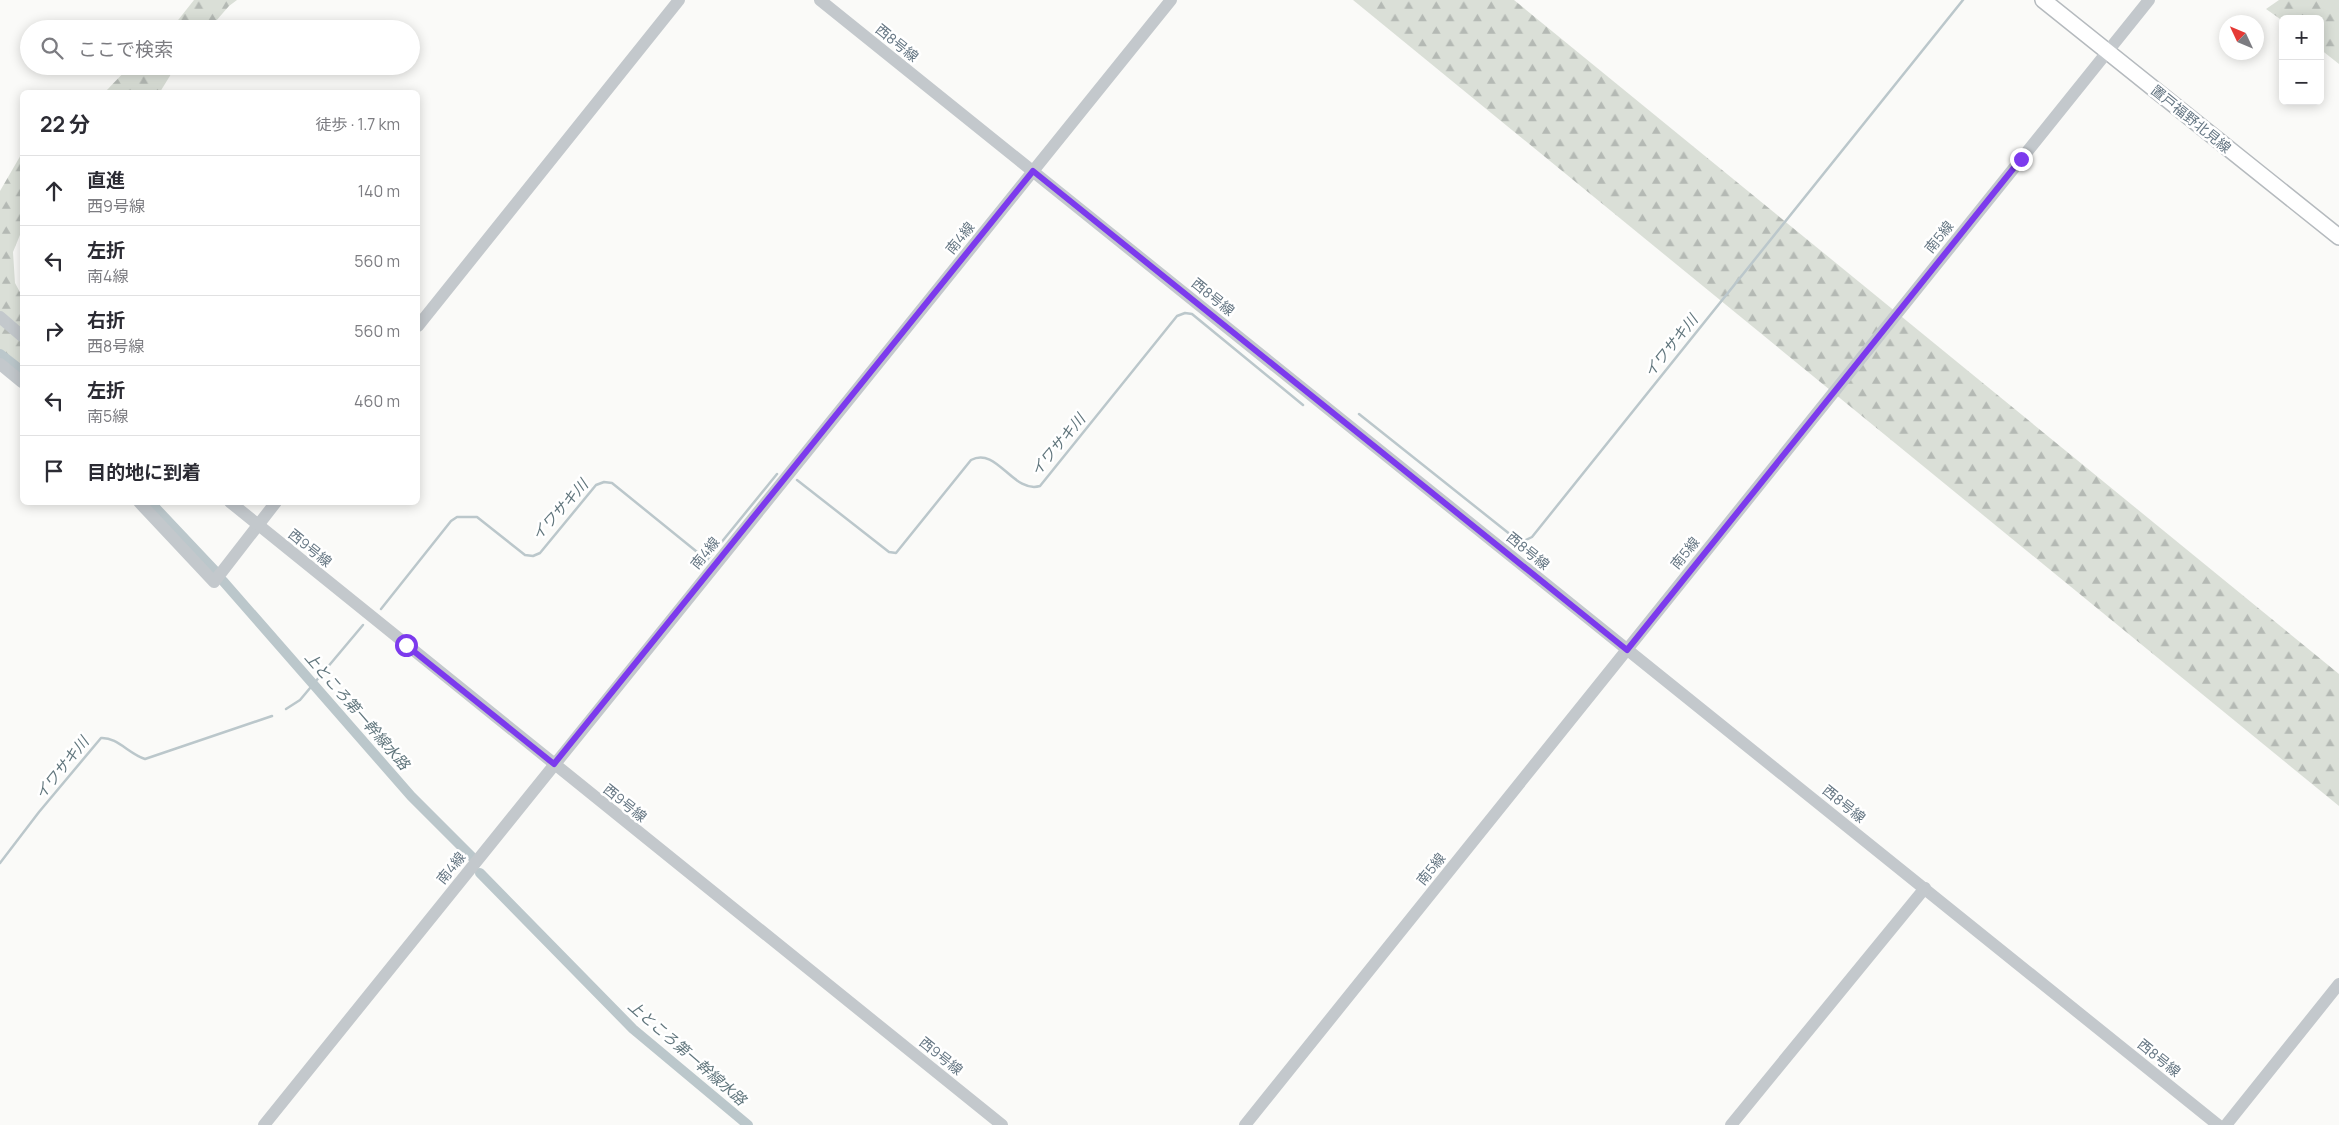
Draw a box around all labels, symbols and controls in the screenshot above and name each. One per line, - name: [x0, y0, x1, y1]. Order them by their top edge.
- north arrow: [2219, 15, 2264, 60]
- map controls: [2279, 15, 2324, 105]
- button: +: [2279, 15, 2324, 60]
- street label: 西8号線: [872, 19, 923, 66]
- search box: [20, 20, 420, 75]
- icon: search: [38, 34, 66, 62]
- text: ここで検索: [78, 36, 173, 62]
- button: −: [2279, 60, 2324, 105]
- street label: 置戸福野北見線: [2147, 80, 2235, 157]
- text: 22 分: [40, 110, 90, 138]
- text: 徒歩 · 1.7 km: [316, 113, 400, 135]
- route end: [2010, 148, 2033, 171]
- text: 直進: [87, 167, 125, 193]
- icon: ahead: [40, 177, 68, 205]
- text: 140 m: [358, 180, 400, 202]
- text: 西9号線: [87, 195, 145, 217]
- street label: 南5線: [1920, 217, 1957, 257]
- street label: 南4線: [941, 218, 978, 258]
- text: 左折: [87, 237, 125, 263]
- icon: left: [40, 247, 68, 275]
- text: 560 m: [354, 250, 400, 272]
- text: 南4線: [87, 265, 128, 287]
- street label: 西8号線: [1188, 273, 1239, 320]
- text: 右折: [87, 307, 125, 333]
- water label: イワサキ川: [1639, 308, 1704, 381]
- icon: right: [40, 317, 68, 345]
- text: 560 m: [354, 320, 400, 342]
- text: 西8号線: [87, 335, 144, 357]
- text: 左折: [87, 377, 125, 403]
- icon: left: [40, 387, 68, 415]
- text: 460 m: [354, 390, 400, 412]
- text: 南5線: [87, 405, 128, 427]
- water label: イワサキ川: [1025, 408, 1091, 480]
- icon: arrive: [40, 457, 68, 485]
- text: 目的地に到着: [87, 459, 201, 485]
- water label: イワサキ川: [527, 473, 594, 545]
- street label: 西9号線: [285, 524, 336, 571]
- street label: 西8号線: [1503, 527, 1554, 574]
- street label: 南4線: [686, 533, 723, 573]
- street label: 南5線: [1666, 533, 1703, 573]
- route start: [395, 634, 418, 657]
- water label: 上ところ第一幹線水路: [300, 647, 416, 776]
- water label: イワサキ川: [30, 730, 95, 803]
- street label: 西9号線: [600, 779, 651, 826]
- street label: 西8号線: [1819, 780, 1870, 827]
- street label: 南4線: [432, 848, 469, 888]
- street label: 南5線: [1412, 849, 1449, 889]
- water label: 上ところ第一幹線水路: [624, 995, 752, 1111]
- street label: 西9号線: [916, 1032, 967, 1079]
- street label: 西8号線: [2134, 1034, 2185, 1081]

